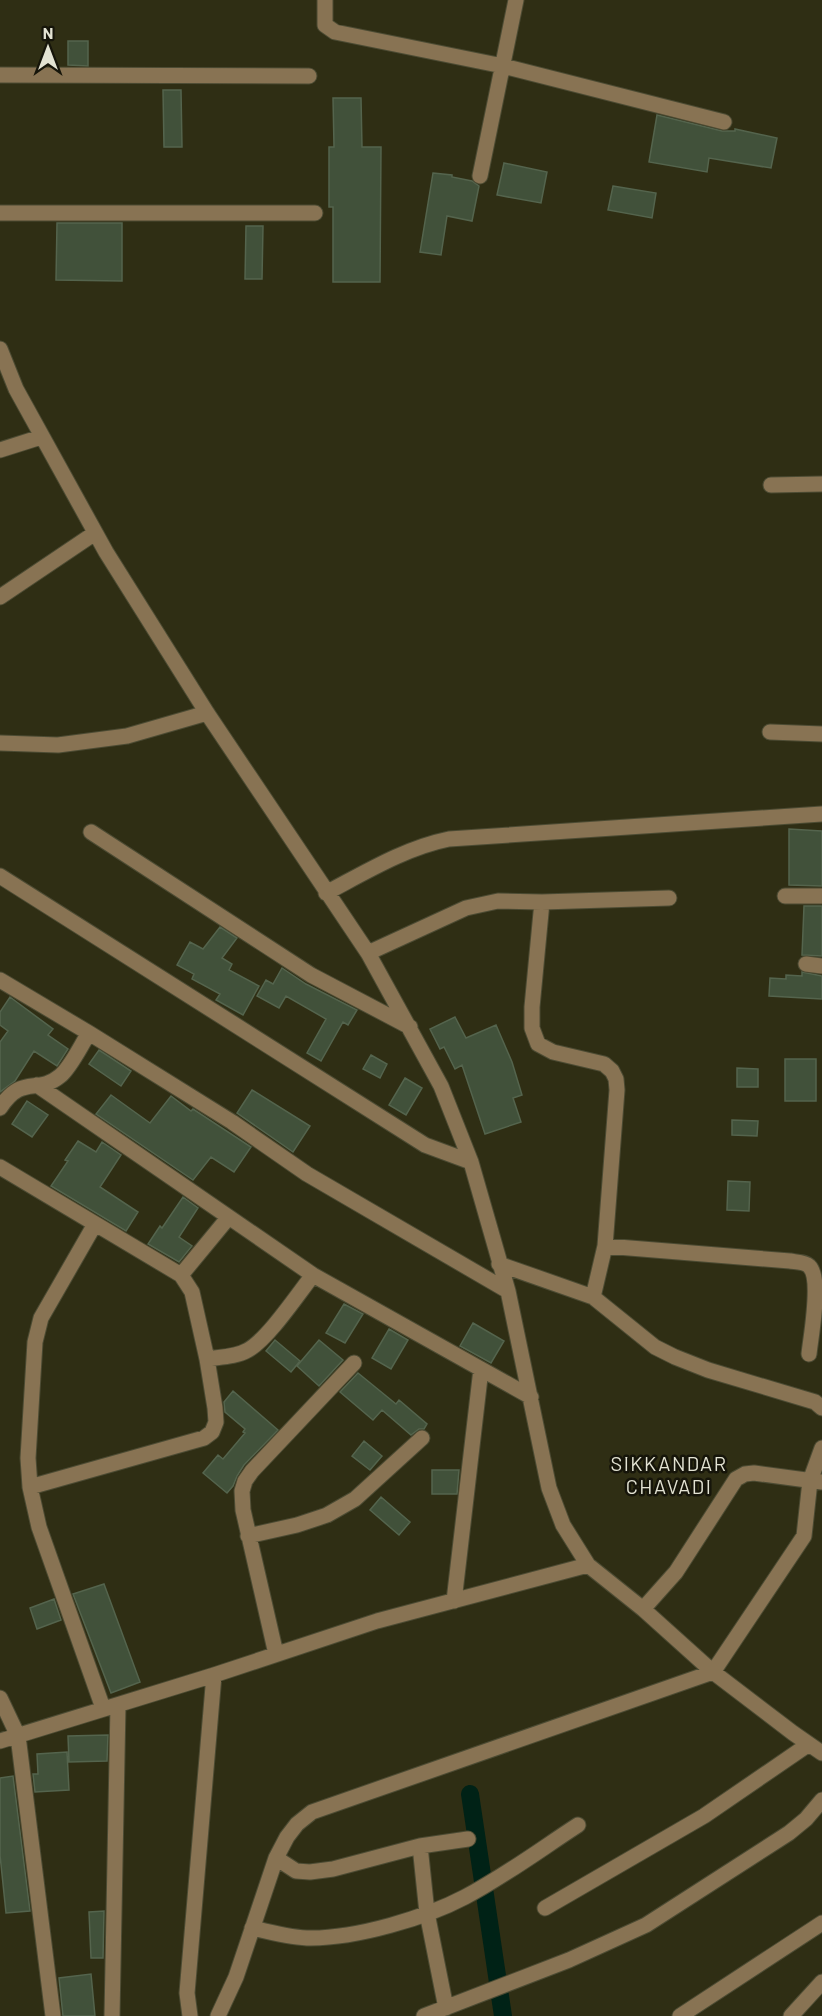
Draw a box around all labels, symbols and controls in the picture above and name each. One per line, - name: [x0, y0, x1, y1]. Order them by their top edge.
- north arrow: [18, 18, 78, 78]
- text: N: [43, 23, 53, 42]
- district label: SIKKANDAR CHAVADI: [611, 1451, 728, 1498]

